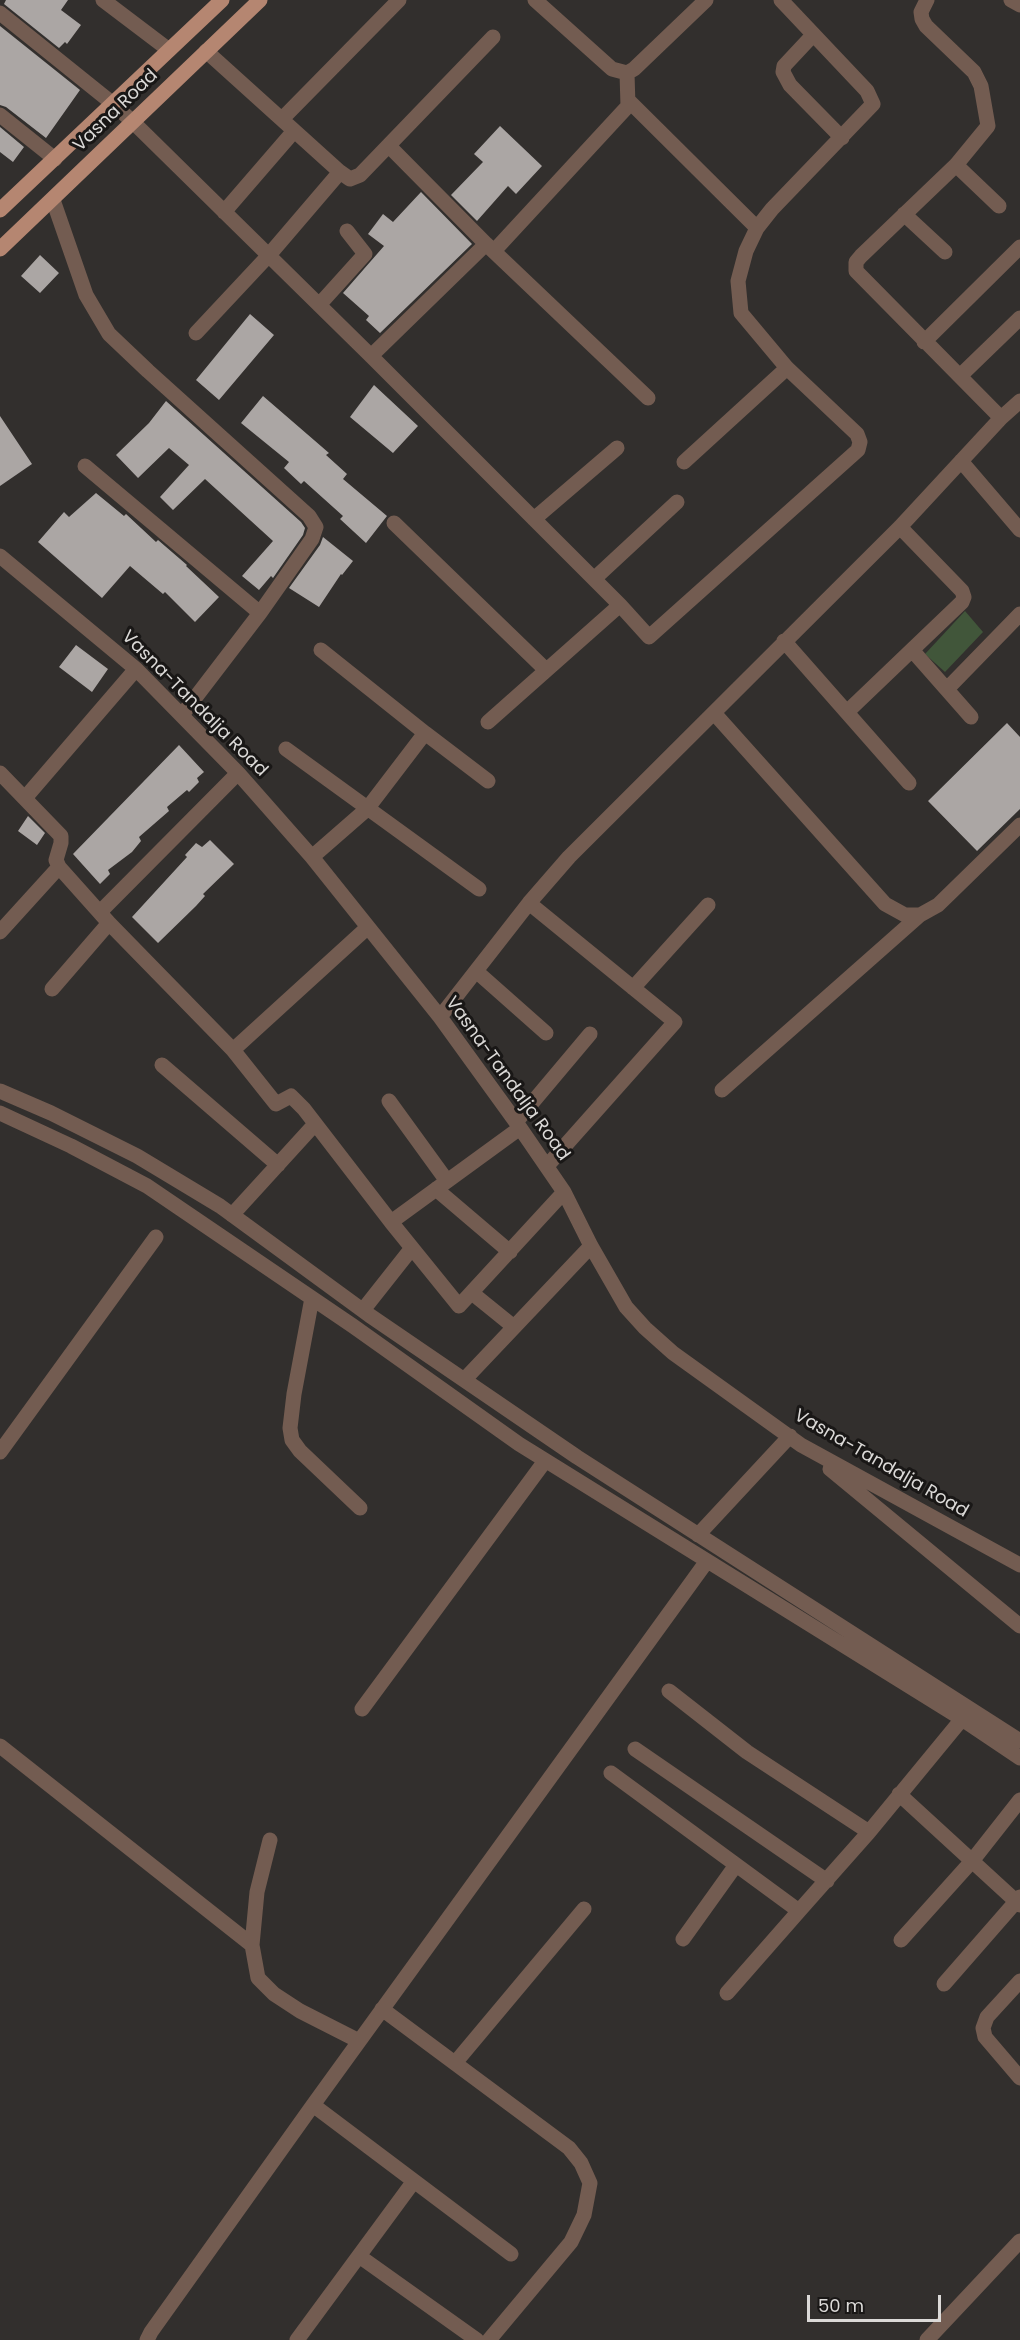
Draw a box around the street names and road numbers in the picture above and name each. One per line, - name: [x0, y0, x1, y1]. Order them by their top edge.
- street label: Vasna Road: [69, 65, 163, 157]
- street label: Vasna-Tandalja Road: [116, 626, 272, 782]
- street label: Vasna-Tandalja Road: [440, 993, 574, 1165]
- street label: Vasna-Tandalja Road: [790, 1405, 972, 1523]

